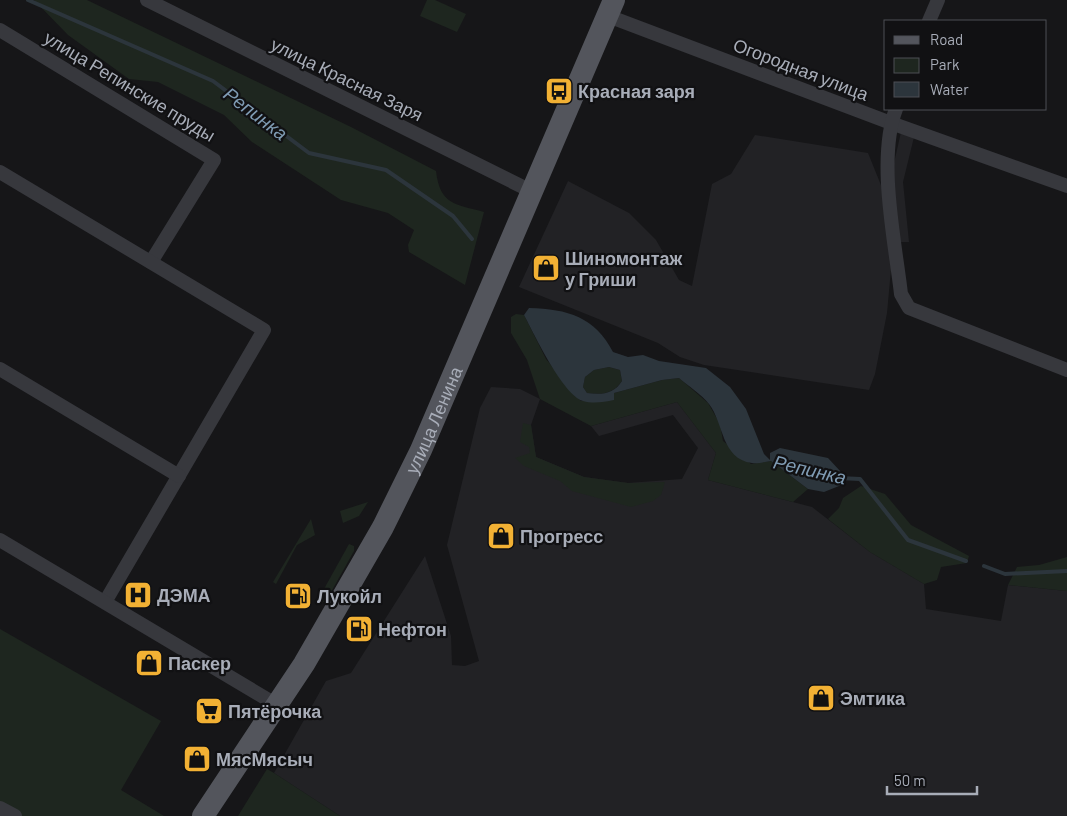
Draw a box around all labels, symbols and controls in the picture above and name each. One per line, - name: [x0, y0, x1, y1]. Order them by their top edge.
- legend: [884, 20, 1047, 110]
- street label: улица Репинские пруды: [40, 26, 220, 146]
- text: Road: [930, 30, 963, 48]
- street label: улица Красная Заря: [267, 33, 427, 125]
- street label: Огородная улица: [730, 33, 873, 105]
- text: Park: [930, 55, 960, 73]
- bus stop icon: Красная заря: [544, 76, 574, 106]
- place label: Красная заря: [578, 80, 695, 102]
- text: Water: [930, 80, 969, 98]
- water label: Репинка: [220, 82, 292, 144]
- place label: Шиномонтаж у Гриши: [565, 247, 683, 290]
- shop icon: Шиномонтаж у Гриши: [531, 253, 561, 283]
- street label: улица Ленина: [400, 362, 467, 477]
- water label: Репинка: [771, 449, 849, 489]
- shop icon: Прогресс: [486, 521, 516, 551]
- place label: Прогресс: [520, 525, 603, 547]
- hospital icon: ДЭМА: [123, 580, 153, 610]
- fuel station icon: Лукойл: [283, 581, 313, 611]
- place label: ДЭМА: [157, 584, 211, 606]
- place label: Лукойл: [317, 585, 382, 607]
- fuel station icon: Нефтон: [344, 614, 374, 644]
- place label: Нефтон: [378, 618, 447, 640]
- shop icon: Паскер: [134, 648, 164, 678]
- place label: Паскер: [168, 652, 231, 674]
- shop icon: Эмтика: [806, 683, 836, 713]
- place label: Эмтика: [840, 687, 906, 709]
- supermarket icon: Пятёрочка: [194, 696, 224, 726]
- place label: Пятёрочка: [228, 700, 322, 722]
- shop icon: МясМясыч: [182, 744, 212, 774]
- place label: МясМясыч: [216, 748, 313, 770]
- scale bar: [887, 764, 977, 796]
- text: 50 m: [894, 771, 926, 789]

